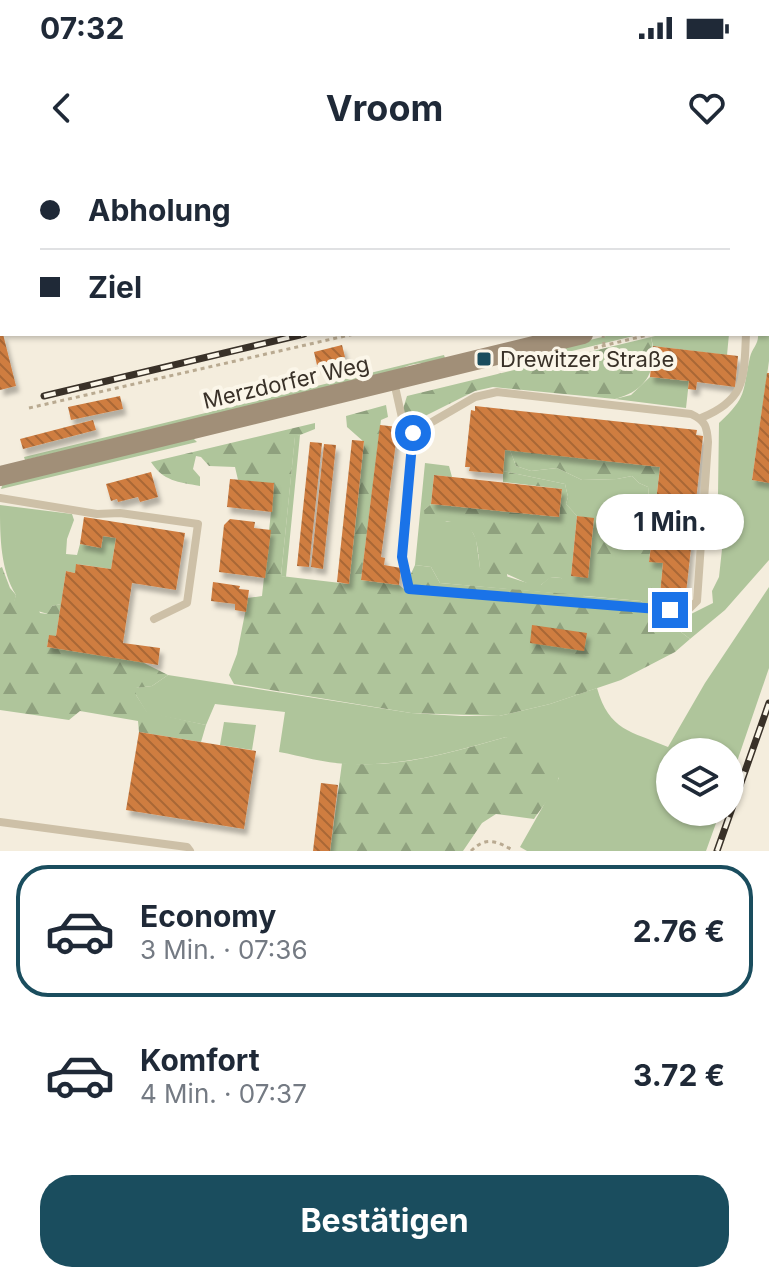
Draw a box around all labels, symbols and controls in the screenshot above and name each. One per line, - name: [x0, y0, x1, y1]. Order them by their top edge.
- text: 07:32: [40, 10, 124, 46]
- icon: back: [40, 86, 84, 130]
- text: Vroom: [326, 86, 443, 130]
- icon: heart: [685, 86, 729, 130]
- text: Abholung: [88, 192, 231, 228]
- text: Ziel: [88, 269, 142, 305]
- place label: Drewitzer Straße: [500, 346, 674, 372]
- street label: Merzdorfer Weg: [200, 350, 372, 414]
- marker: Drewitzer Straße: [475, 350, 493, 368]
- route start: [395, 415, 431, 451]
- callout: 1 Min.: [596, 494, 744, 550]
- text: 1 Min.: [633, 506, 707, 537]
- route end: [652, 592, 688, 628]
- map controls: [656, 738, 744, 826]
- button: layers: [656, 738, 744, 826]
- icon: car: [44, 895, 116, 967]
- text: Economy: [140, 898, 276, 934]
- text: 2.76 €: [633, 913, 725, 949]
- text: 3 Min. · 07:36: [140, 934, 308, 965]
- icon: car: [44, 1039, 116, 1111]
- text: Komfort: [140, 1042, 260, 1078]
- text: 3.72 €: [633, 1057, 725, 1093]
- text: 4 Min. · 07:37: [140, 1078, 307, 1109]
- button: Bestätigen: [40, 1175, 729, 1267]

